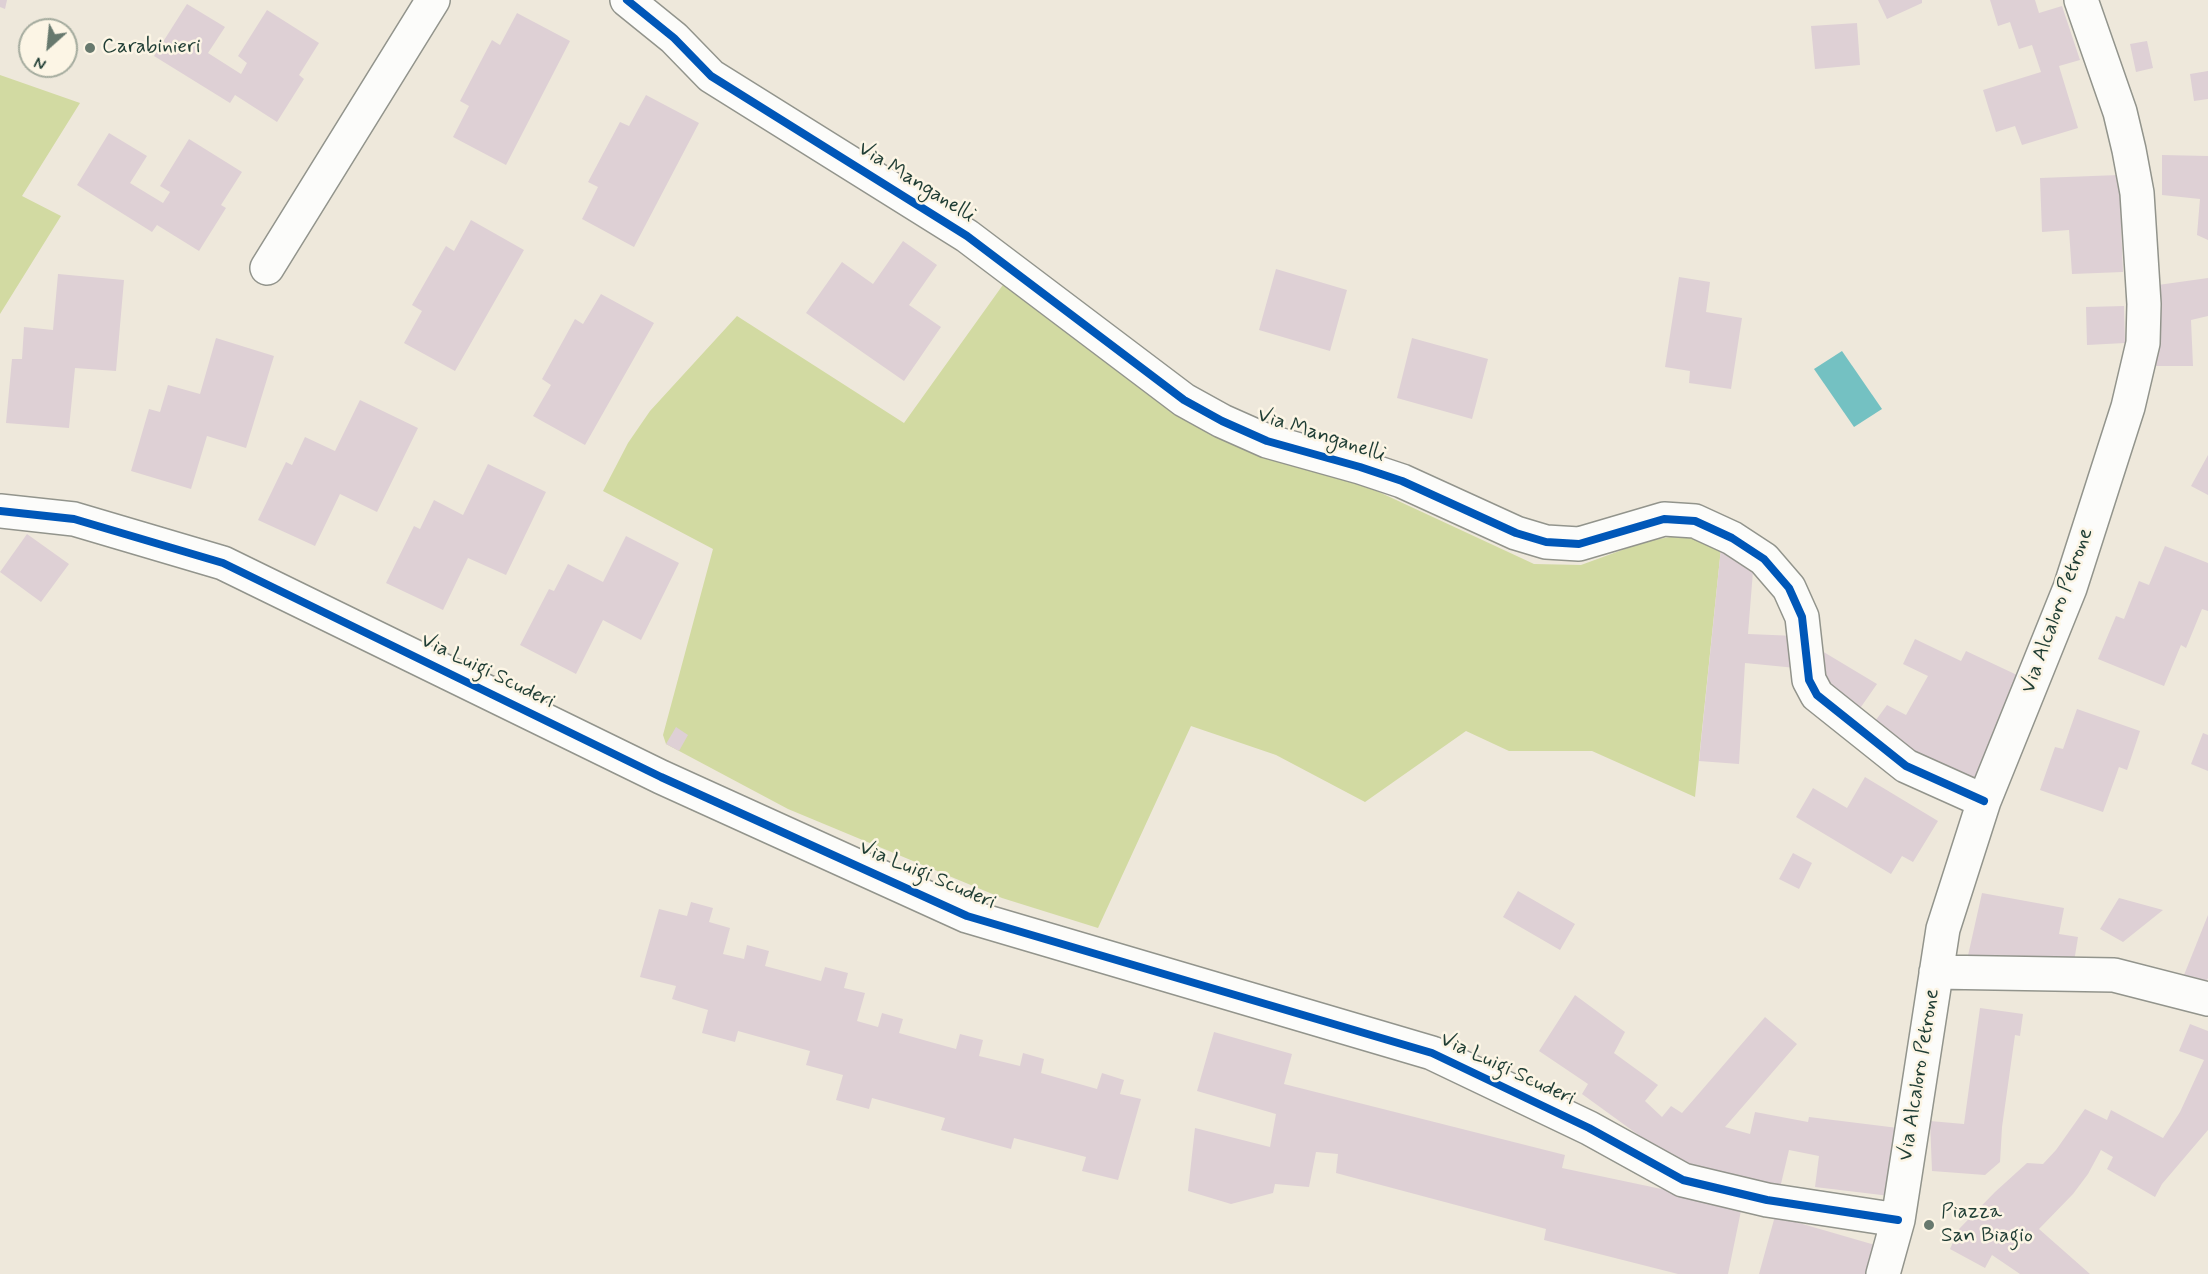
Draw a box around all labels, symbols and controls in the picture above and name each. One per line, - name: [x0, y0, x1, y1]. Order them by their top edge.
- north arrow: [18, 18, 78, 78]
- place label: Carabinieri: [102, 35, 201, 61]
- marker: Carabinieri: [83, 41, 97, 55]
- text: N: [31, 51, 50, 74]
- street label: Via Manganelli: [853, 137, 979, 229]
- street label: Via Manganelli: [1254, 403, 1388, 469]
- street label: Via Alcaloro Petrone: [2016, 525, 2100, 697]
- street label: Via Luigi Scuderi: [416, 629, 558, 715]
- street label: Via Luigi Scuderi: [855, 836, 999, 916]
- street label: Via Alcaloro Petrone: [1894, 987, 1946, 1163]
- street label: Via Luigi Scuderi: [1435, 1028, 1579, 1112]
- place label: Piazza San Biagio: [1941, 1200, 2033, 1250]
- marker: Piazza San Biagio: [1922, 1218, 1936, 1232]

